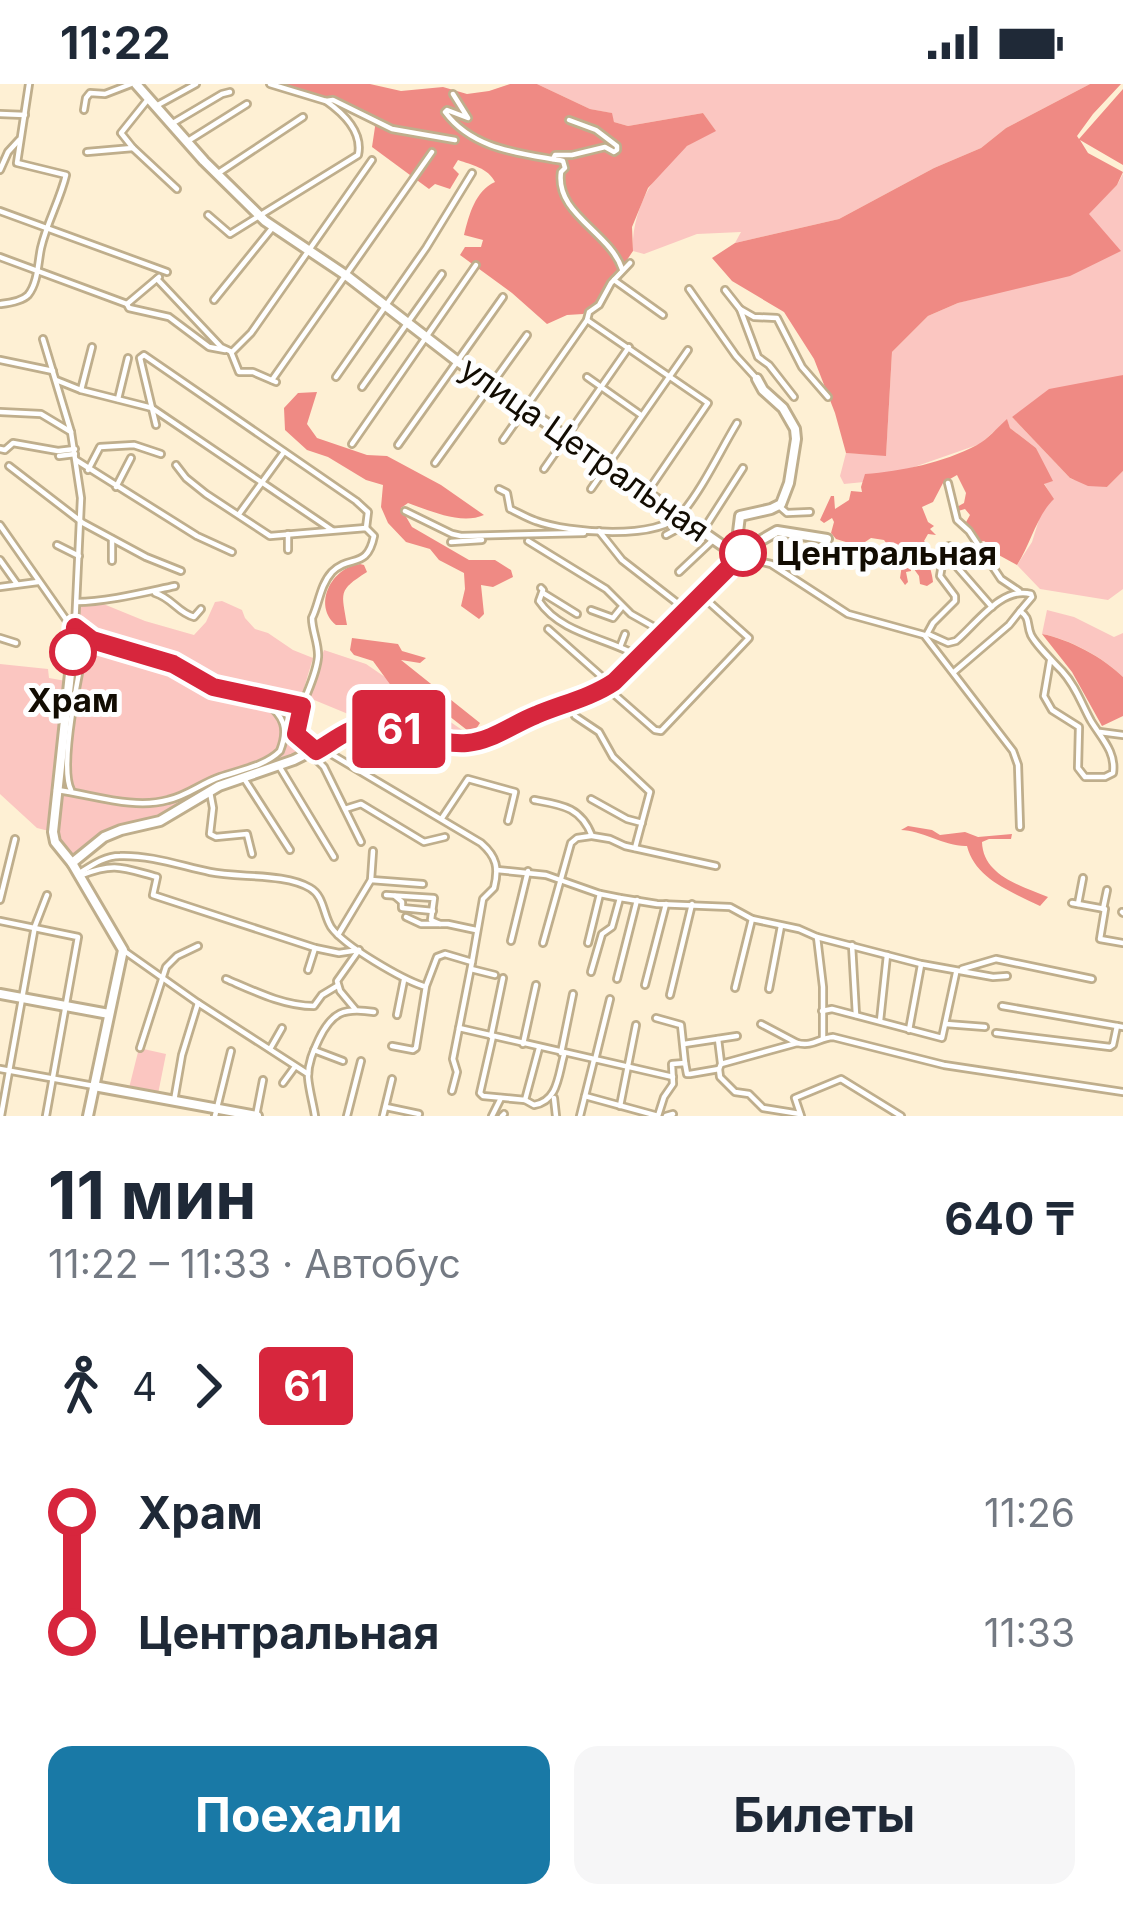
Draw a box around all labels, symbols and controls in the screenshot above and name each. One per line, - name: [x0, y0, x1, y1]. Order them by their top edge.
- text: 11:22: [60, 15, 171, 70]
- street label: улица Цетральная: [453, 348, 717, 550]
- marker: Центральная: [721, 531, 765, 575]
- place label: Центральная: [776, 533, 997, 573]
- marker: Храм: [51, 630, 95, 674]
- place label: Храм: [27, 680, 119, 720]
- line badge: 61: [345, 690, 453, 768]
- text: 61: [376, 703, 422, 754]
- text: 11 мин: [48, 1155, 256, 1235]
- text: 640 ₸: [944, 1191, 1075, 1246]
- text: 11:22 – 11:33 · Автобус: [48, 1240, 461, 1287]
- icon: walk: [48, 1353, 114, 1419]
- icon: forward: [175, 1353, 241, 1419]
- text: 61: [283, 1360, 329, 1411]
- text: 4: [132, 1363, 157, 1410]
- text: Храм: [138, 1485, 263, 1540]
- text: 11:26: [984, 1489, 1075, 1536]
- text: Центральная: [138, 1605, 439, 1660]
- text: 11:33: [984, 1609, 1075, 1656]
- button: Поехали: [48, 1746, 550, 1884]
- button: Билеты: [574, 1746, 1075, 1884]

